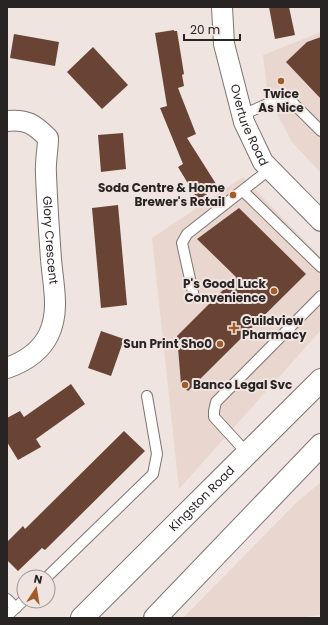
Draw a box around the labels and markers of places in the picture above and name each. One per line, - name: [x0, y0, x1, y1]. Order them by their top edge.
- marker: Twice As Nice: [276, 76, 286, 86]
- place label: Twice As Nice: [258, 85, 304, 116]
- place label: Soda Centre & Home Brewer's Retail: [98, 179, 226, 210]
- marker: Soda Centre & Home Brewer's Retail: [228, 190, 238, 200]
- place label: P's Good Luck Convenience: [183, 275, 267, 306]
- marker: P's Good Luck Convenience: [269, 286, 279, 296]
- place label: Guildview Pharmacy: [242, 312, 307, 343]
- marker: Guildview Pharmacy: [229, 323, 239, 333]
- place label: Sun Print Sho0: [123, 335, 212, 352]
- marker: Sun Print Sho0: [215, 339, 225, 349]
- place label: Banco Legal Svc: [193, 376, 292, 393]
- marker: Banco Legal Svc: [180, 380, 190, 390]

